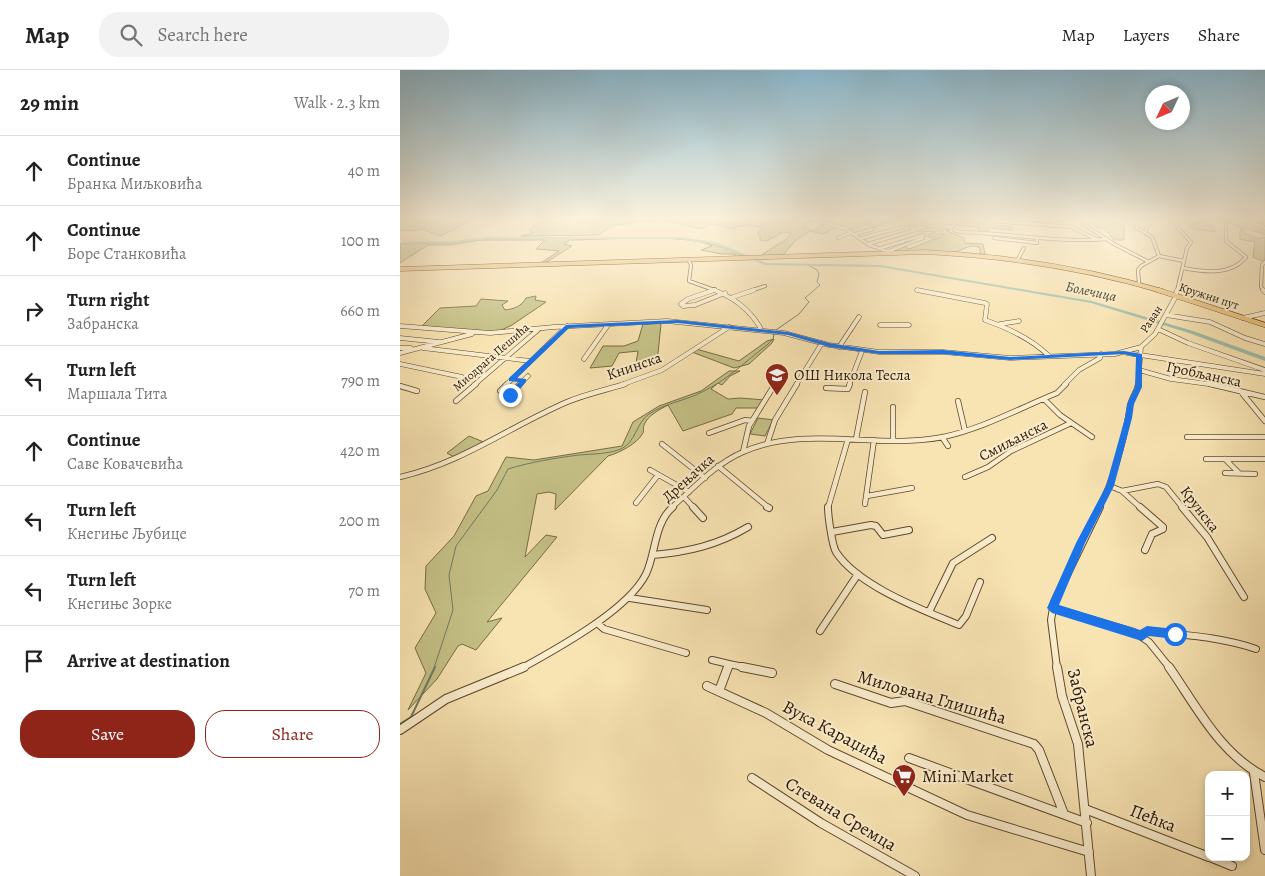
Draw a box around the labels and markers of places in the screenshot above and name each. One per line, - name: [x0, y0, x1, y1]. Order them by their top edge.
- school or university icon: ОШ Никола Тесла: [764, 362, 790, 396]
- place label: ОШ Никола Тесла: [794, 365, 911, 385]
- supermarket icon: Mini Market: [891, 763, 917, 797]
- place label: Mini Market: [922, 764, 1014, 788]

